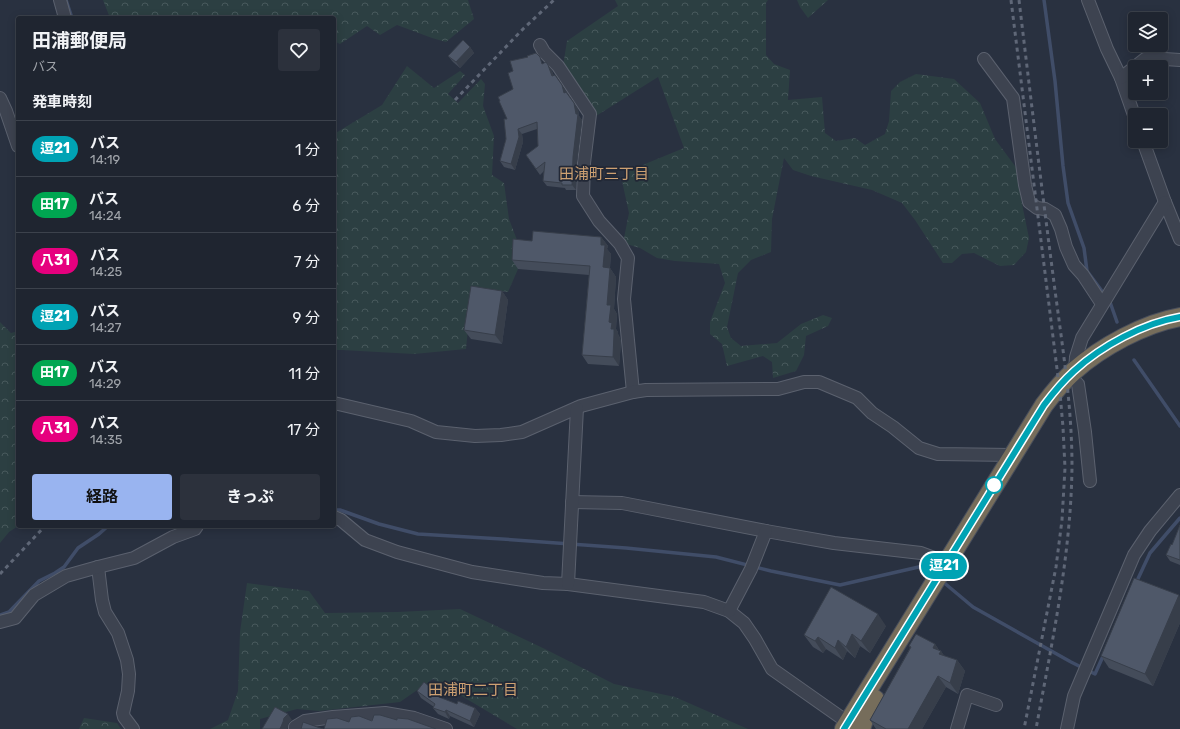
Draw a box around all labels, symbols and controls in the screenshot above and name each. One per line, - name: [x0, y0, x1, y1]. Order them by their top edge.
- map controls: [1128, 12, 1168, 148]
- button: layers: [1128, 12, 1168, 52]
- text: 田浦郵便局: [32, 29, 127, 52]
- button: heart: [278, 29, 320, 71]
- text: バス: [32, 59, 58, 74]
- button: +: [1128, 60, 1168, 100]
- text: 発車時刻: [32, 93, 92, 111]
- button: −: [1128, 108, 1168, 148]
- text: バス: [90, 134, 120, 152]
- text: 逗21: [40, 140, 70, 157]
- text: 1 分: [295, 141, 320, 159]
- text: 14:19: [90, 152, 120, 167]
- district label: 田浦町三丁目: [559, 165, 649, 183]
- text: バス: [89, 190, 119, 208]
- text: 田17: [40, 196, 69, 213]
- text: 6 分: [292, 197, 320, 215]
- text: 14:24: [89, 208, 122, 223]
- text: バス: [90, 246, 120, 264]
- text: 八31: [40, 252, 70, 269]
- text: 7 分: [294, 253, 320, 271]
- text: 14:25: [90, 264, 122, 279]
- text: バス: [90, 302, 120, 320]
- text: 逗21: [40, 308, 70, 325]
- text: 9 分: [292, 309, 320, 327]
- text: 14:27: [90, 320, 121, 335]
- text: バス: [89, 358, 119, 376]
- text: 田17: [40, 364, 69, 381]
- text: 11 分: [288, 365, 320, 383]
- text: 14:29: [89, 376, 121, 391]
- text: バス: [90, 414, 120, 432]
- text: 八31: [40, 420, 70, 437]
- text: 17 分: [287, 421, 320, 439]
- text: 14:35: [90, 432, 123, 447]
- button: 経路: [32, 474, 172, 520]
- button: きっぷ: [180, 474, 320, 520]
- unlabelled marker: [985, 476, 1003, 494]
- line badge: 逗21: [921, 553, 967, 579]
- text: 逗21: [929, 557, 959, 574]
- district label: 田浦町二丁目: [428, 681, 518, 699]

